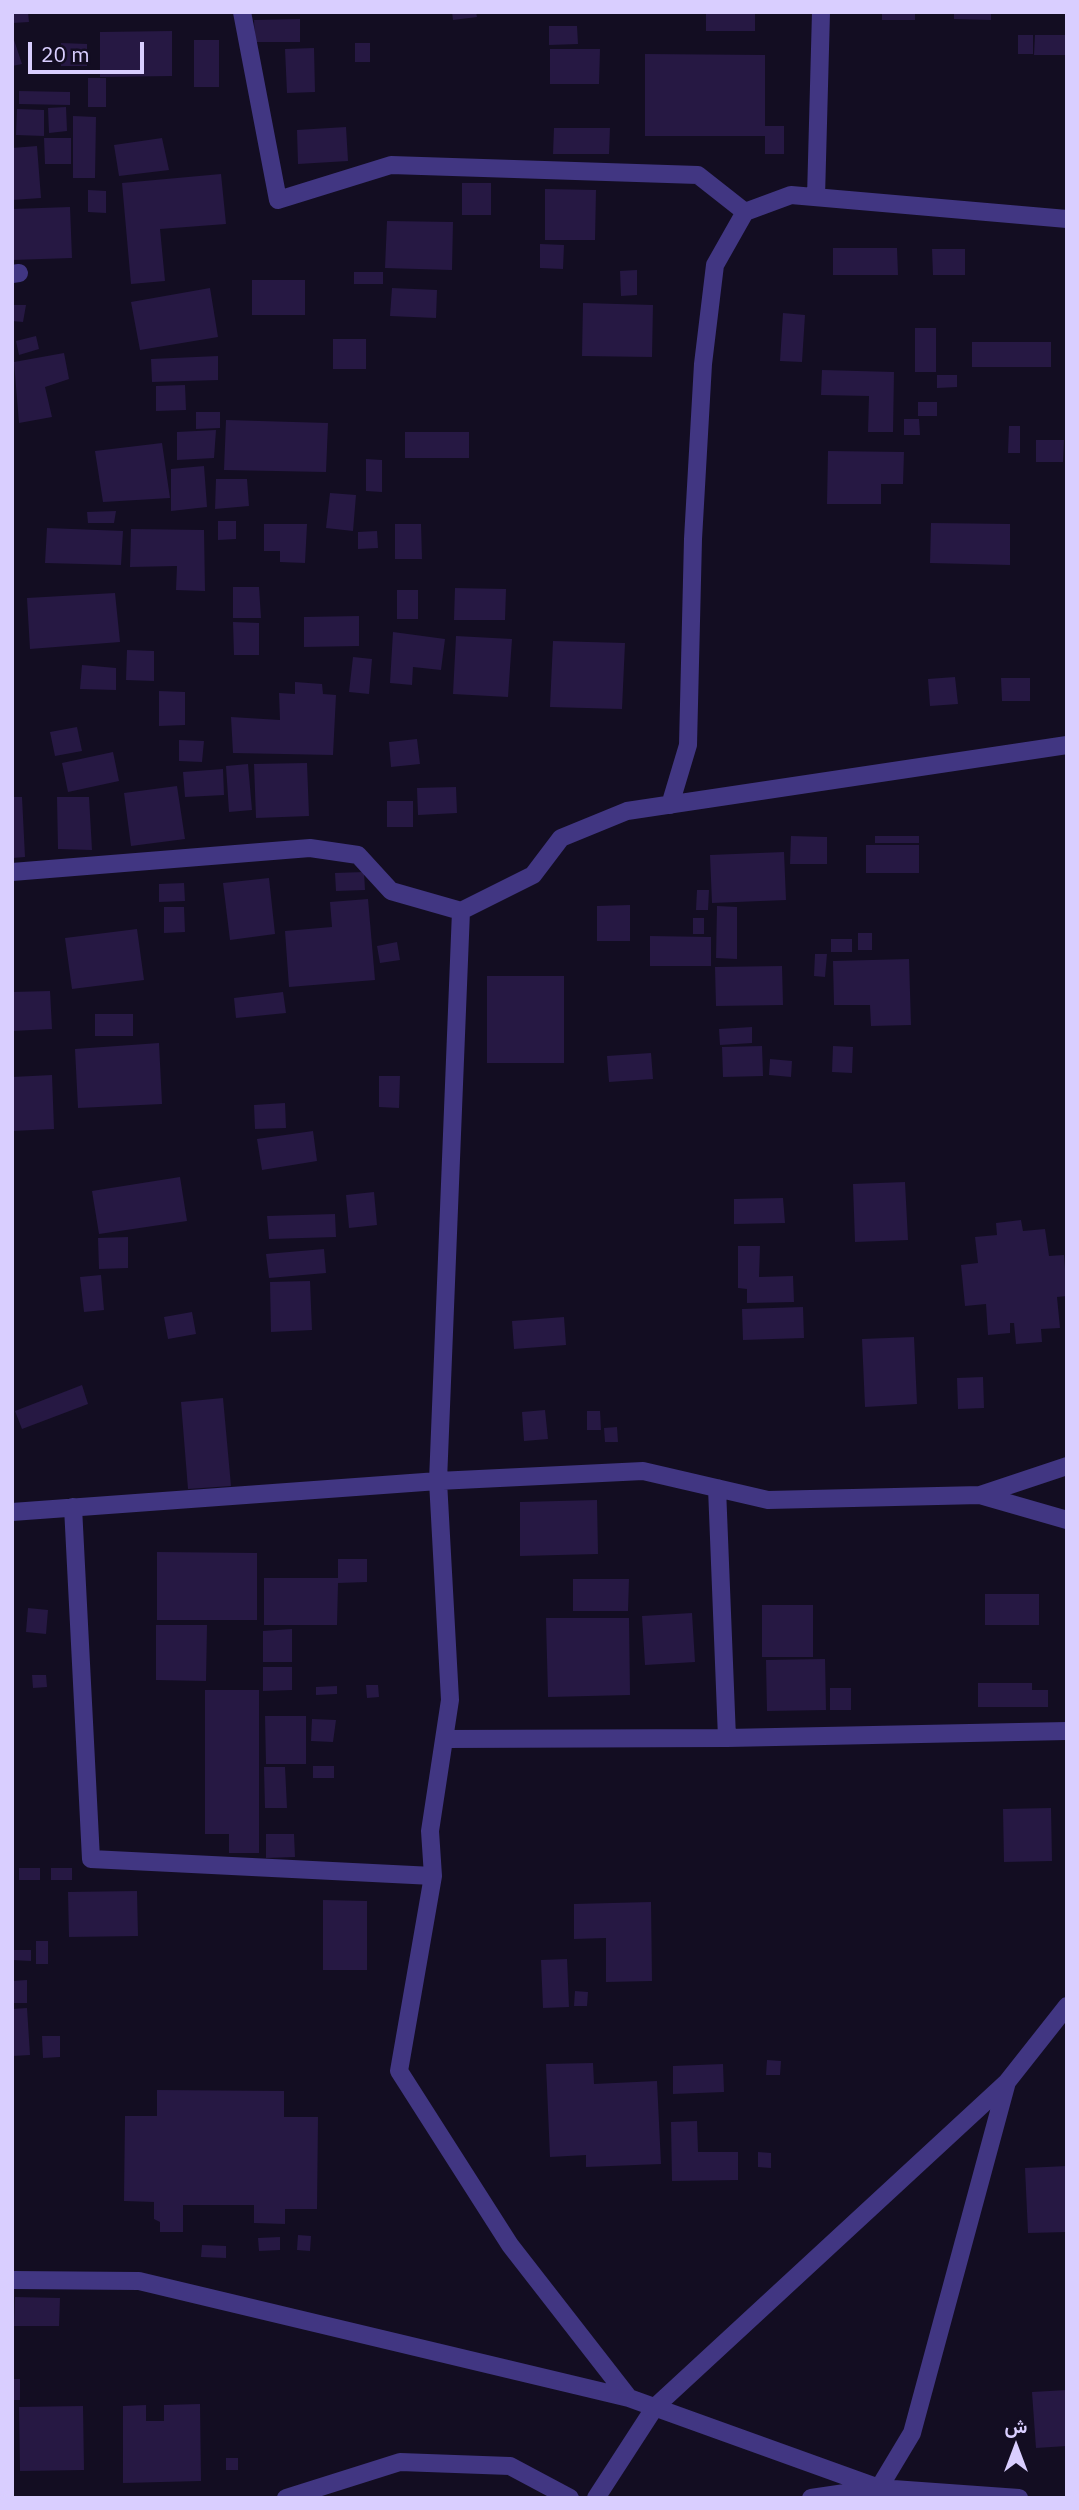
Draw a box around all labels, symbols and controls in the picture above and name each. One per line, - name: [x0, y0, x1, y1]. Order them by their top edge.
- scale bar: [32, 28, 147, 72]
- text: 20 m: [41, 40, 90, 68]
- north arrow: [981, 2412, 1051, 2482]
- text: ش: [1005, 2414, 1027, 2438]

